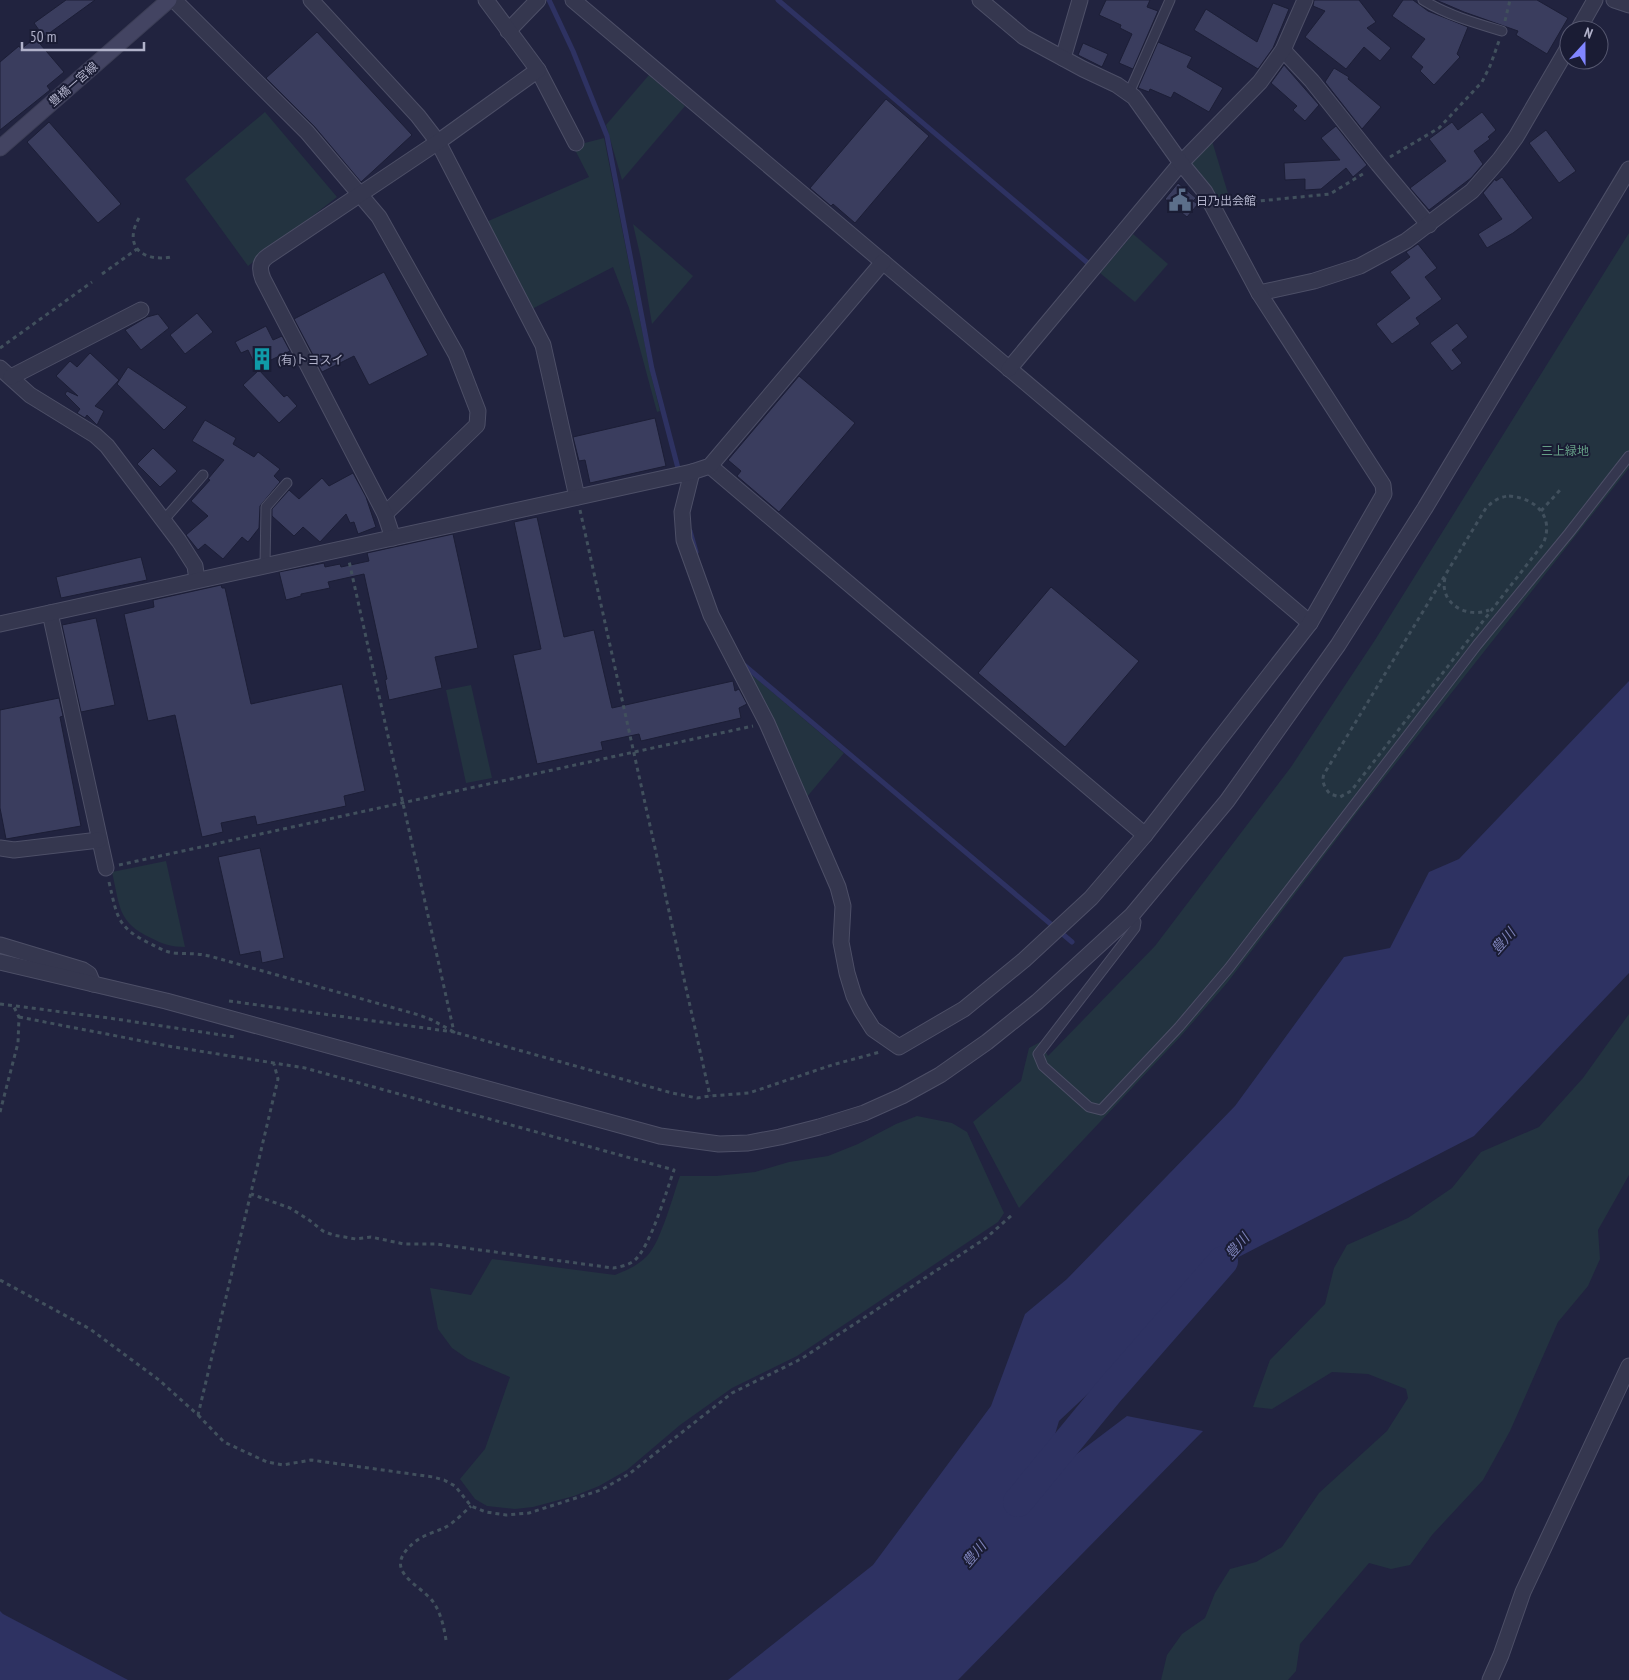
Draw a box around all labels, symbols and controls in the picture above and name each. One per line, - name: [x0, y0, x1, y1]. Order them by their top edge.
- scale bar: [22, 20, 145, 52]
- north arrow: [1559, 20, 1609, 70]
- text: N: [1582, 23, 1595, 43]
- text: 50 m: [30, 27, 56, 46]
- street label: 豊橋一宮線: [45, 59, 101, 109]
- public building icon: 日乃出会館: [1167, 187, 1193, 213]
- place label: 日乃出会館: [1196, 193, 1256, 208]
- building icon: (有)トヨスイ: [249, 346, 275, 372]
- place label: (有)トヨスイ: [278, 352, 344, 367]
- park label: 三上緑地: [1541, 443, 1589, 458]
- water label: 豊川: [1487, 923, 1520, 957]
- water label: 豊川: [1221, 1228, 1254, 1262]
- water label: 豊川: [958, 1536, 991, 1571]

